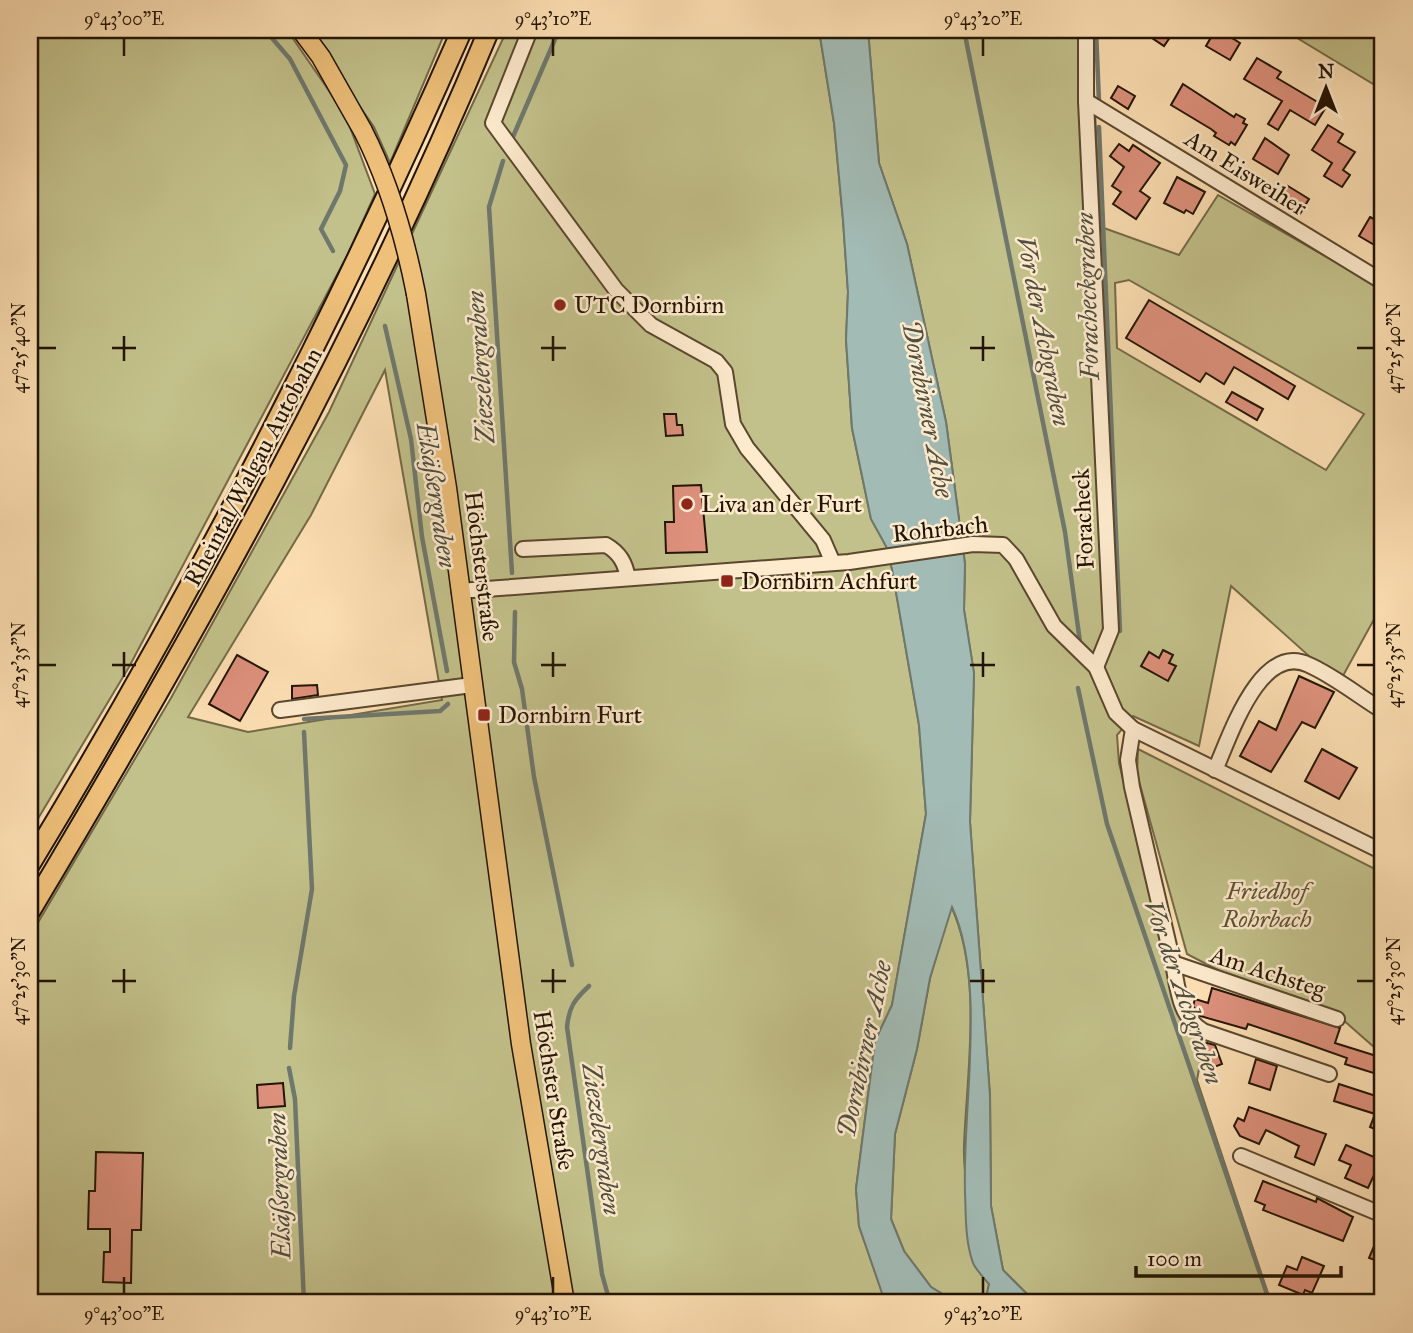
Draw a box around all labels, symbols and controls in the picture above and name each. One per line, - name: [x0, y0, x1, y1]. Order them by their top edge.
- text: 9°43'00"E: [84, 8, 164, 30]
- text: 9°43'10"E: [515, 8, 591, 30]
- text: 9°43'20"E: [944, 8, 1022, 30]
- north arrow: [1290, 52, 1360, 122]
- text: N: [1318, 60, 1334, 83]
- street label: Am Eisweiher: [1179, 123, 1313, 222]
- water label: Foracheckgraben: [1068, 211, 1106, 382]
- water label: Vor der Achgraben: [1010, 233, 1078, 429]
- water label: Ziezelergraben: [459, 289, 501, 446]
- place label: UTC Dornbirn: [574, 290, 724, 320]
- marker: UTC Dornbirn: [552, 297, 568, 313]
- text: 47°25'40"N: [8, 302, 30, 394]
- text: 47°25'40"N: [1383, 302, 1405, 394]
- water label: Dornbirner Ache: [895, 318, 961, 502]
- street label: Rheintal/Walgau Autobahn: [177, 342, 329, 592]
- water label: Elsäßergraben: [410, 419, 464, 571]
- street label: Foracheck: [1065, 467, 1101, 570]
- street label: Höchsterstraße: [458, 489, 506, 643]
- place label: Liva an der Furt: [701, 489, 863, 519]
- marker: Liva an der Furt: [679, 496, 695, 512]
- street label: Rohrbach: [890, 509, 990, 549]
- place label: Dornbirn Achfurt: [741, 566, 918, 596]
- marker: Dornbirn Achfurt: [719, 573, 735, 589]
- text: 47°25'35"N: [8, 622, 30, 708]
- text: 47°25'35"N: [1383, 622, 1405, 708]
- place label: Dornbirn Furt: [498, 700, 643, 730]
- marker: Dornbirn Furt: [476, 707, 492, 723]
- park label: Friedhof Rohrbach: [1221, 876, 1314, 934]
- water label: Vor der Achgraben: [1137, 895, 1231, 1089]
- text: 47°25'30"N: [8, 937, 30, 1025]
- text: 47°25'30"N: [1383, 937, 1405, 1025]
- street label: Am Achsteg: [1206, 939, 1330, 1005]
- water label: Dornbirner Ache: [830, 956, 899, 1140]
- street label: Höchster Straße: [527, 1008, 581, 1172]
- water label: Ziezelergraben: [575, 1060, 629, 1218]
- water label: Elsäßergraben: [260, 1111, 298, 1261]
- scale bar: [1136, 1235, 1341, 1279]
- text: 100 m: [1147, 1246, 1202, 1272]
- text: 9°43'00"E: [84, 1303, 164, 1325]
- text: 9°43'10"E: [515, 1303, 591, 1325]
- text: 9°43'20"E: [944, 1303, 1022, 1325]

